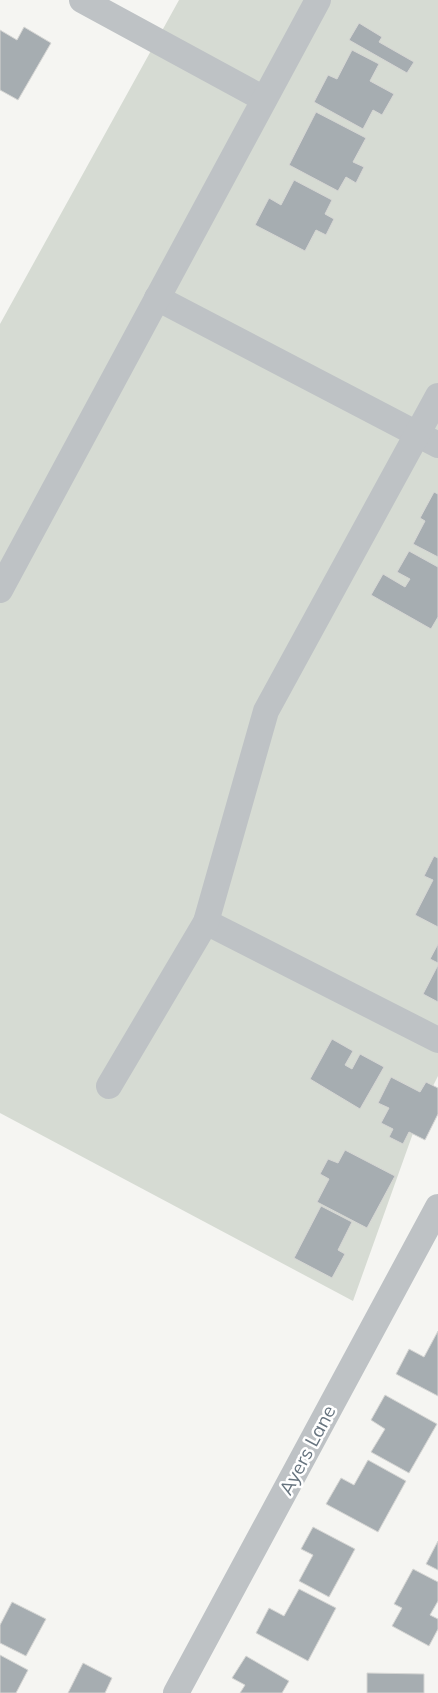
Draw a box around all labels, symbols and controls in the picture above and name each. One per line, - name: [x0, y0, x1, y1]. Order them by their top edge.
- street label: Ayers Lane: [273, 1401, 341, 1499]

